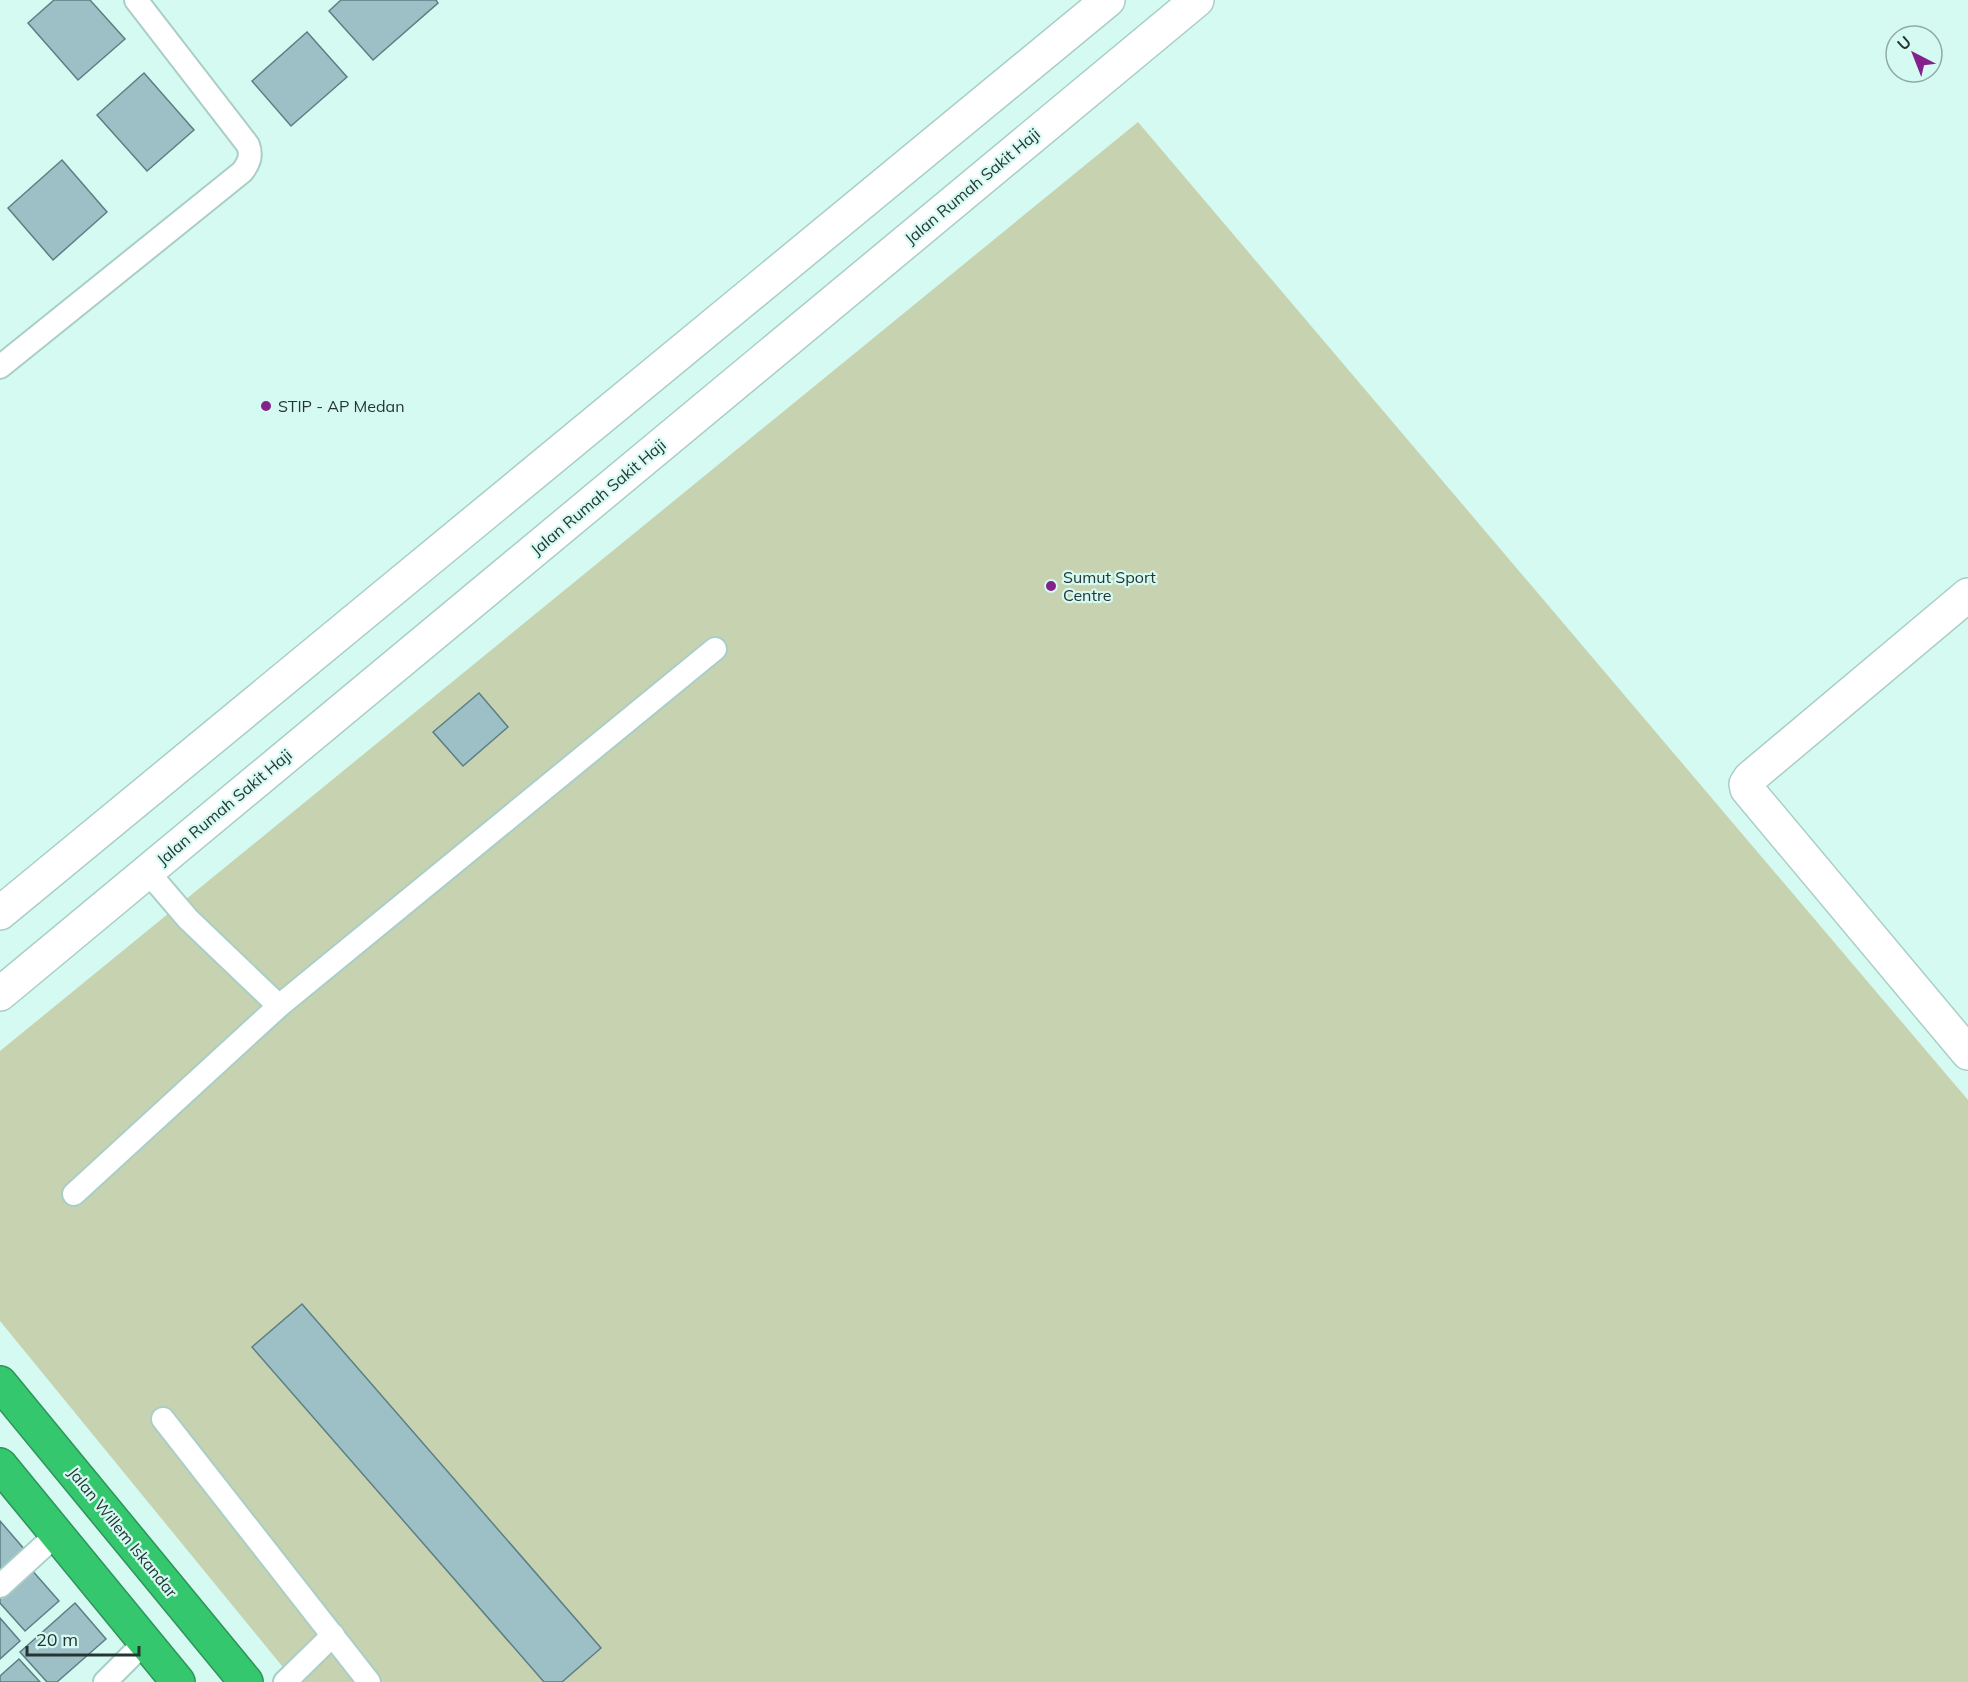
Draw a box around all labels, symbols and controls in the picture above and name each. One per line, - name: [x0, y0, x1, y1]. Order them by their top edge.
- north arrow: [1884, 24, 1944, 84]
- text: U: [1893, 31, 1915, 54]
- street label: Jalan Rumah Sakit Haji: [900, 124, 1044, 248]
- place label: STIP - AP Medan: [278, 396, 405, 416]
- marker: STIP - AP Medan: [259, 399, 273, 413]
- street label: Jalan Rumah Sakit Haji: [526, 435, 670, 559]
- place label: Sumut Sport Centre: [1063, 567, 1156, 605]
- marker: Sumut Sport Centre: [1044, 579, 1058, 593]
- street label: Jalan Rumah Sakit Haji: [152, 745, 296, 869]
- street label: Jalan Willem Iskandar: [64, 1463, 182, 1601]
- scale bar: [27, 1619, 140, 1657]
- text: 20 m: [36, 1628, 78, 1651]

